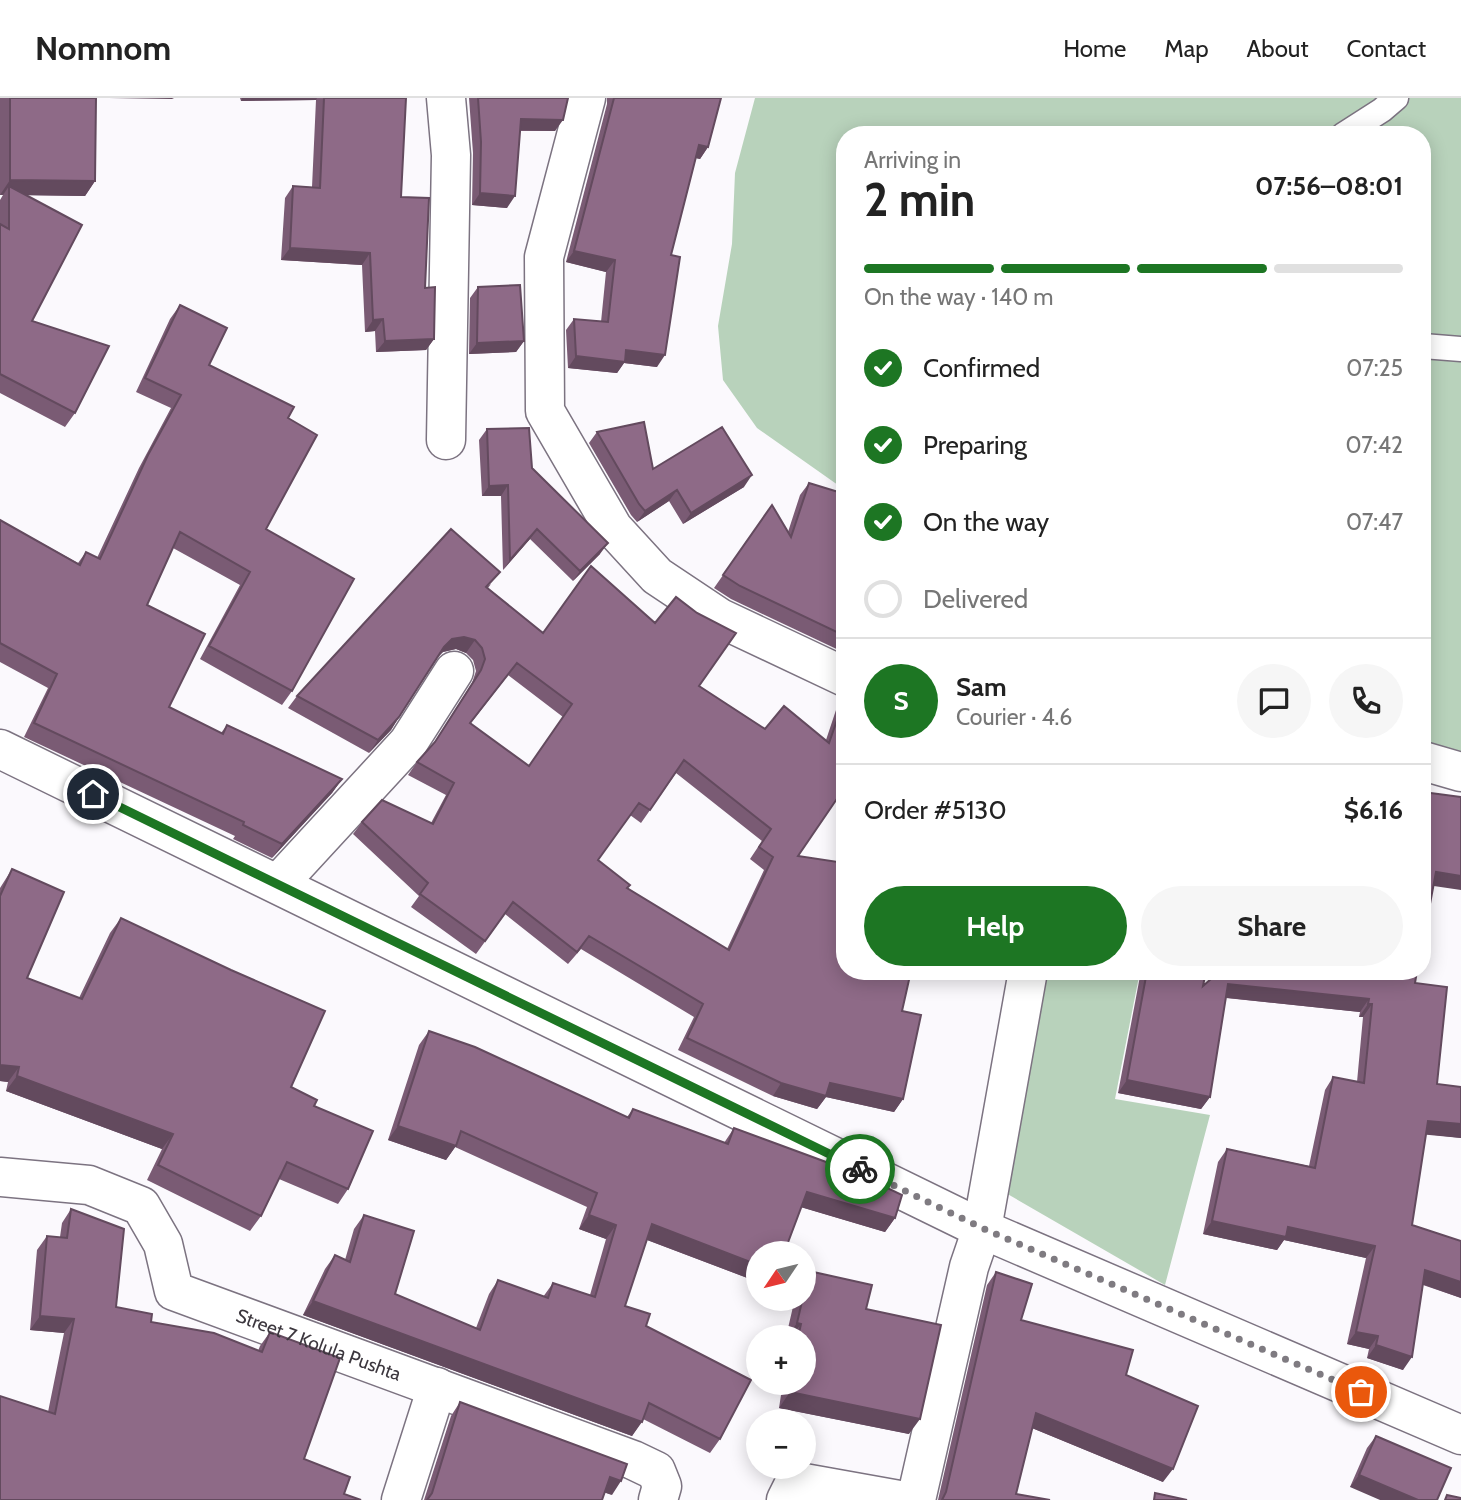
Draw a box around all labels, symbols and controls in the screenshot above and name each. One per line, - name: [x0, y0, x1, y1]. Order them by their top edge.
- text: Nomnom: [35, 28, 171, 68]
- text: Home: [1063, 34, 1126, 63]
- text: Map: [1164, 34, 1209, 63]
- text: About: [1247, 34, 1309, 63]
- text: Contact: [1347, 34, 1426, 63]
- text: Arriving in: [864, 146, 961, 174]
- text: 07:56–08:01: [1255, 170, 1403, 202]
- text: 2 min: [864, 172, 975, 228]
- text: On the way · 140 m: [864, 283, 1054, 311]
- icon: check: [864, 349, 902, 387]
- text: Confirmed: [923, 352, 1040, 384]
- text: 07:25: [1346, 354, 1403, 382]
- icon: check: [864, 426, 902, 464]
- text: Preparing: [923, 429, 1027, 461]
- text: 07:42: [1346, 431, 1403, 459]
- icon: check: [864, 503, 902, 541]
- text: On the way: [923, 506, 1049, 538]
- text: 07:47: [1346, 508, 1403, 536]
- text: Delivered: [923, 583, 1028, 615]
- button: chat: [1237, 664, 1311, 738]
- button: phone: [1329, 664, 1403, 738]
- text: Sam: [956, 671, 1007, 703]
- text: S: [893, 685, 909, 717]
- text: Courier · 4.6: [956, 703, 1072, 731]
- pin: [63, 764, 123, 824]
- icon: home: [74, 775, 112, 813]
- text: Order #5130: [864, 794, 1007, 826]
- text: $6.16: [1344, 794, 1403, 826]
- button: Help: [864, 886, 1127, 966]
- button: Share: [1141, 886, 1403, 966]
- courier: [825, 1134, 895, 1204]
- icon: bike: [841, 1150, 879, 1188]
- north arrow: [746, 1241, 816, 1311]
- map controls: [746, 1241, 816, 1479]
- street label: Street 7 Kolula Pushta: [233, 1303, 405, 1385]
- button: +: [746, 1325, 816, 1395]
- pin: [1331, 1362, 1391, 1422]
- icon: bag: [1342, 1373, 1380, 1411]
- button: −: [746, 1409, 816, 1479]

